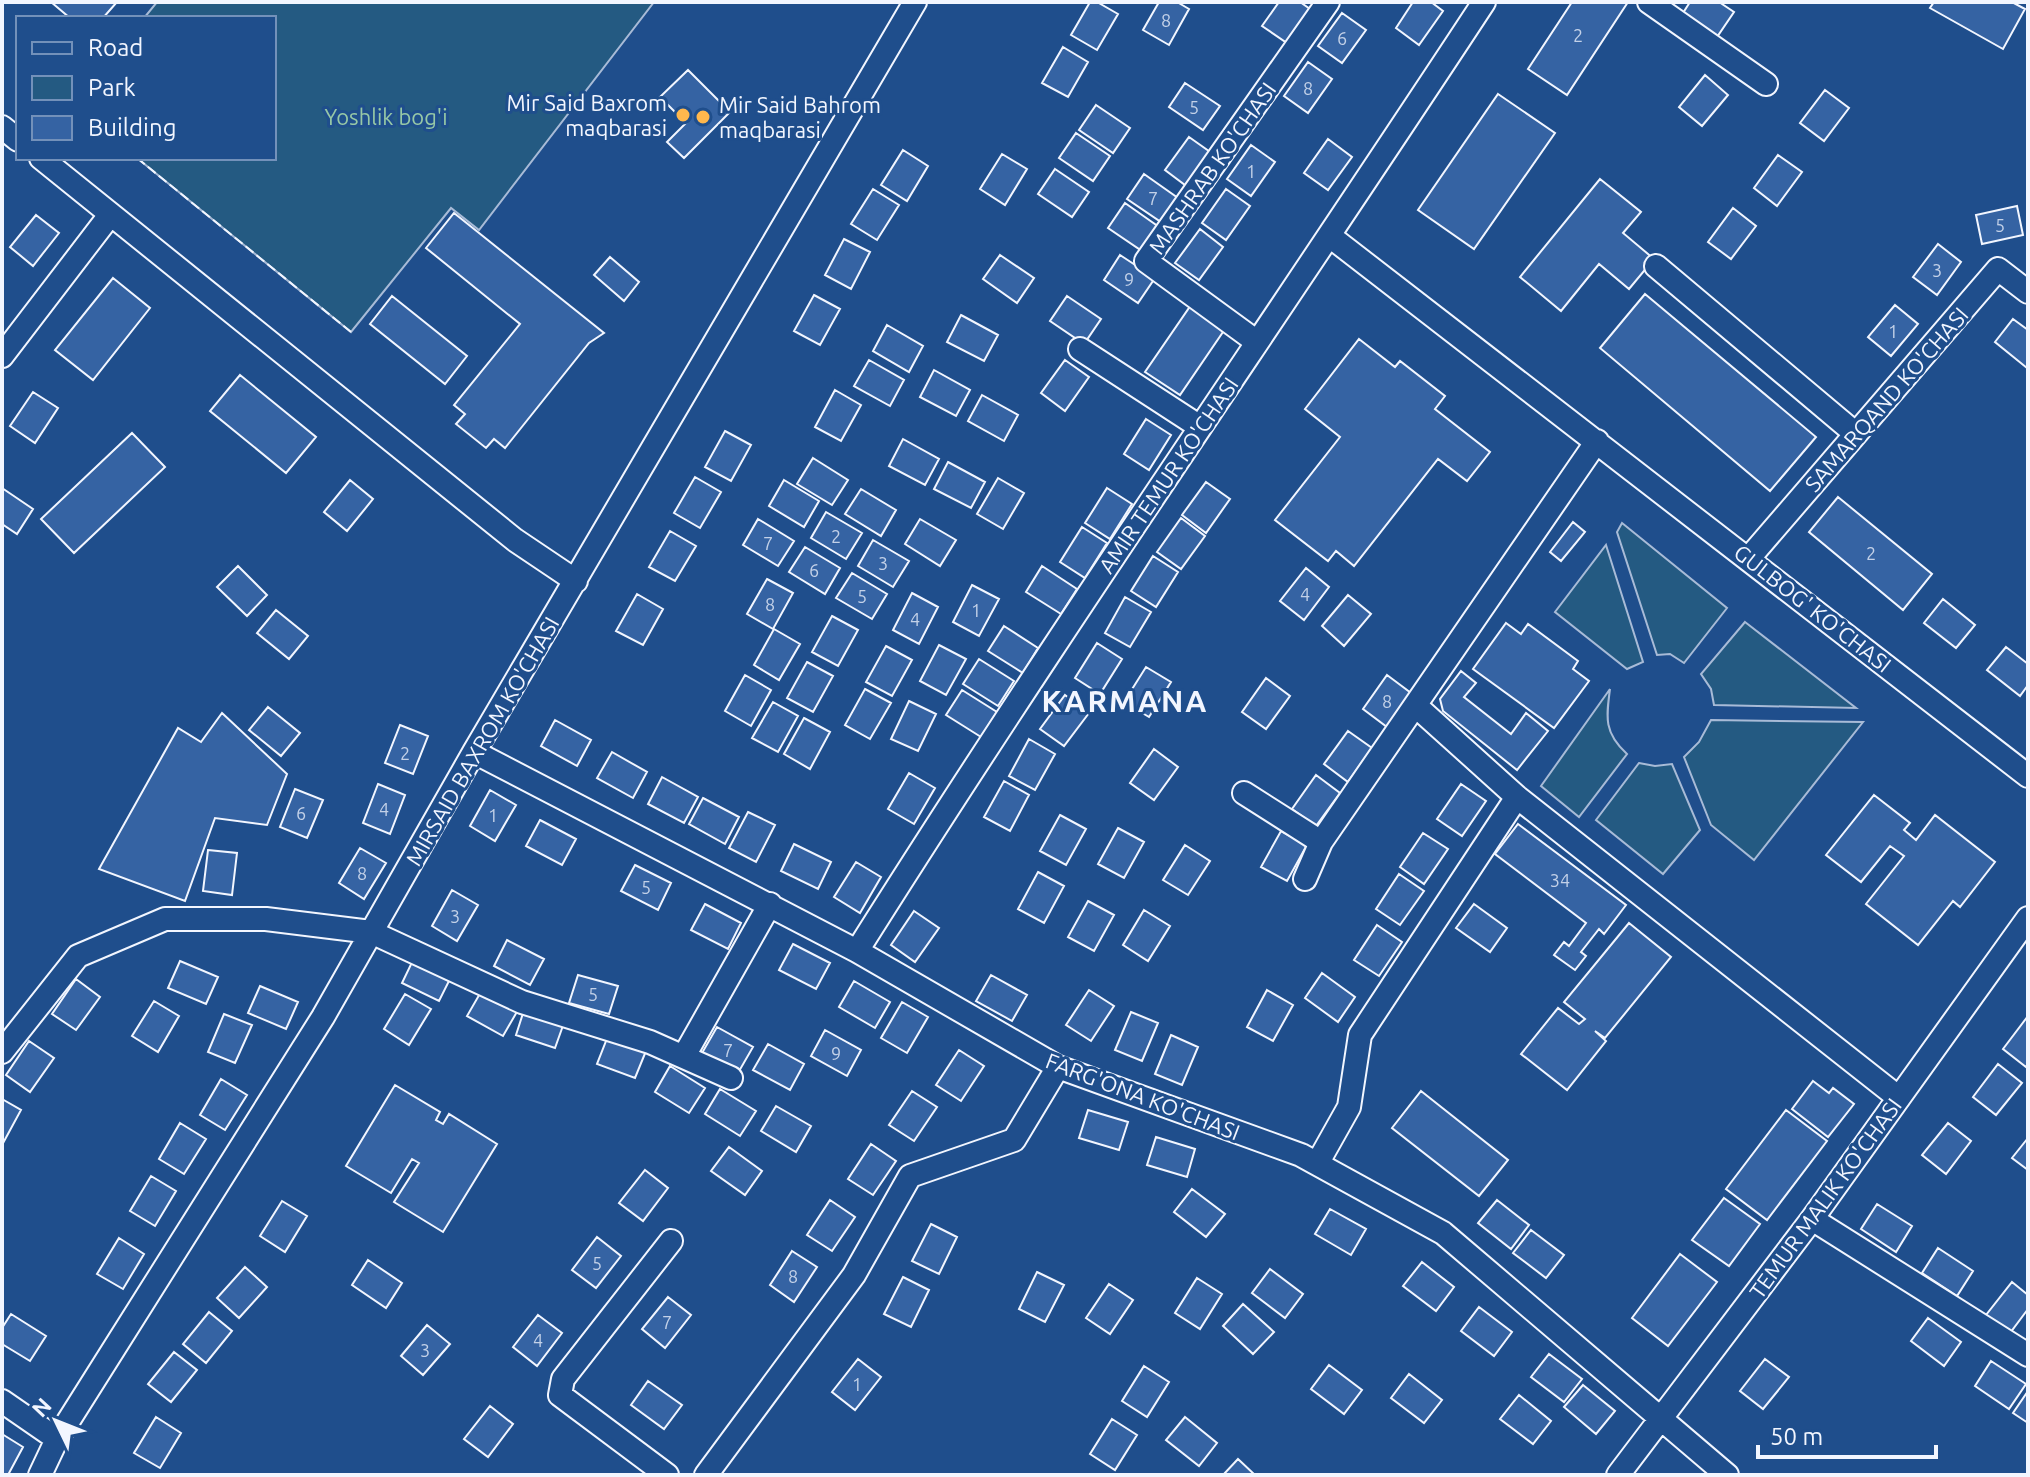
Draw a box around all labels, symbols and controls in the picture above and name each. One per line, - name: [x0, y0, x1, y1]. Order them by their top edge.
- house number: 8: [1161, 10, 1171, 30]
- legend: [16, 16, 276, 160]
- house number: 2: [1573, 25, 1583, 45]
- house number: 6: [1337, 28, 1347, 48]
- text: Road: [88, 34, 143, 61]
- text: Park: [88, 74, 136, 101]
- street label: MASHRAB KO'CHASI: [1143, 77, 1281, 259]
- house number: 8: [1303, 78, 1313, 98]
- place label: Mir Said Baxrom maqbarasi: [506, 90, 667, 140]
- place label: Mir Said Bahrom maqbarasi: [719, 92, 881, 142]
- house number: 5: [1189, 97, 1199, 117]
- park label: Yoshlik bog'i: [324, 104, 448, 129]
- marker: Mir Said Baxrom maqbarasi: [674, 106, 692, 124]
- marker: Mir Said Bahrom maqbarasi: [694, 108, 712, 126]
- text: Building: [88, 114, 176, 141]
- house number: 1: [1246, 161, 1256, 181]
- house number: 7: [1148, 188, 1158, 208]
- house number: 5: [1995, 215, 2005, 235]
- house number: 3: [1932, 260, 1942, 280]
- house number: 9: [1124, 269, 1134, 289]
- street label: SAMARQAND KO'CHASI: [1799, 302, 1973, 496]
- house number: 1: [1888, 321, 1898, 341]
- street label: AMIR TEMUR KO'CHASI: [1093, 372, 1243, 578]
- house number: 2: [831, 526, 841, 546]
- house number: 7: [763, 533, 773, 553]
- street label: GULBOG' KO'CHASI: [1730, 539, 1896, 677]
- house number: 2: [1866, 543, 1876, 563]
- house number: 3: [878, 553, 888, 573]
- house number: 6: [809, 560, 819, 580]
- house number: 4: [1300, 584, 1310, 604]
- house number: 5: [857, 586, 867, 606]
- house number: 8: [765, 594, 775, 614]
- house number: 1: [971, 600, 981, 620]
- house number: 4: [910, 609, 920, 629]
- street label: MIRSAID BAXROM KO'CHASI: [400, 612, 564, 870]
- district label: KARMANA: [1042, 684, 1208, 718]
- house number: 8: [1382, 691, 1392, 711]
- house number: 2: [400, 743, 410, 763]
- house number: 4: [379, 799, 389, 819]
- house number: 6: [296, 803, 306, 823]
- house number: 1: [488, 805, 498, 825]
- house number: 8: [357, 863, 367, 883]
- house number: 34: [1550, 870, 1570, 890]
- house number: 5: [641, 877, 651, 897]
- house number: 3: [450, 906, 460, 926]
- house number: 5: [588, 984, 598, 1004]
- house number: 7: [723, 1040, 733, 1060]
- house number: 9: [831, 1043, 841, 1063]
- street label: FARG'ONA KO'CHASI: [1043, 1047, 1243, 1145]
- street label: TEMUR MALIK KO'CHASI: [1744, 1093, 1906, 1303]
- house number: 5: [592, 1253, 602, 1273]
- house number: 8: [788, 1266, 798, 1286]
- house number: 7: [662, 1312, 672, 1332]
- house number: 4: [533, 1330, 543, 1350]
- house number: 3: [420, 1340, 430, 1360]
- house number: 1: [852, 1374, 862, 1394]
- north arrow: [16, 1381, 96, 1461]
- text: N: [26, 1392, 56, 1422]
- scale bar: [1758, 1409, 1936, 1459]
- text: 50 m: [1770, 1423, 1823, 1450]

